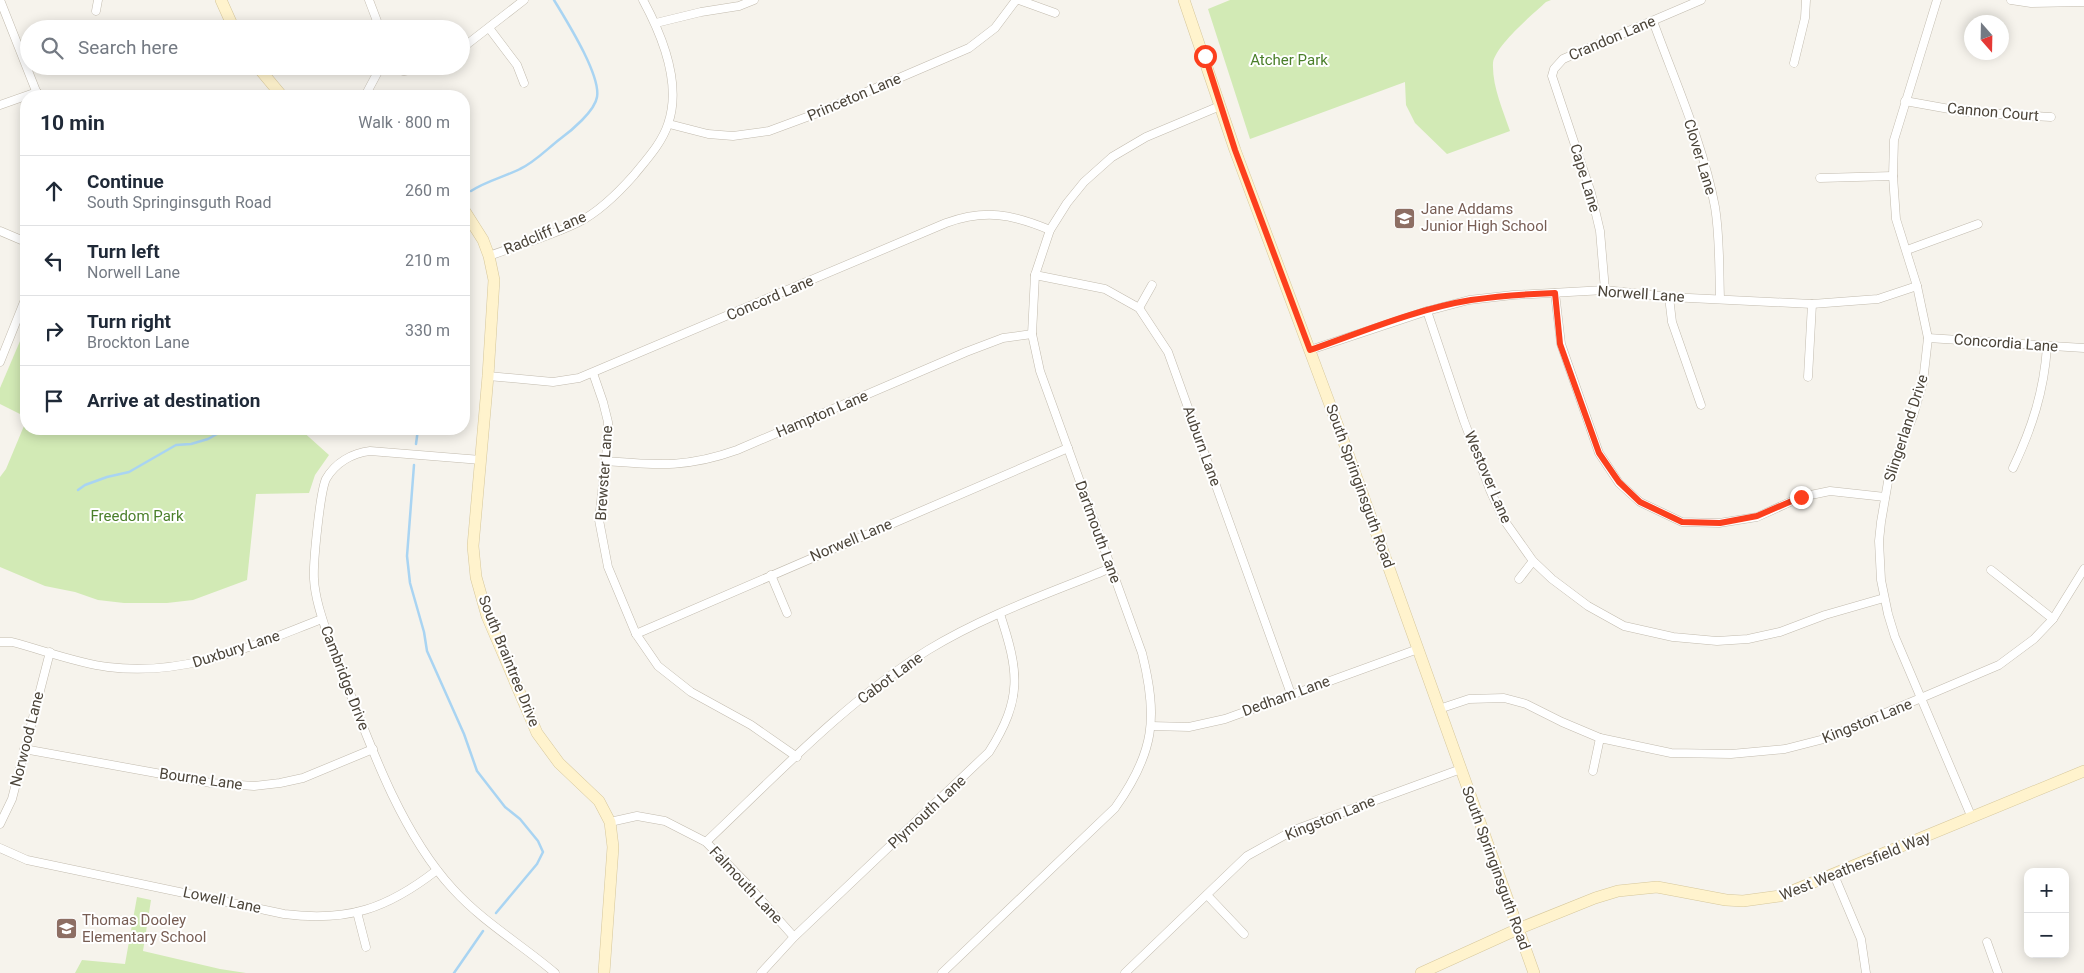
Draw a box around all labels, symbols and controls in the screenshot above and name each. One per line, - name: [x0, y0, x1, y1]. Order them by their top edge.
- street label: Crandon Lane: [1566, 12, 1658, 64]
- north arrow: [1964, 15, 2009, 60]
- search box: [20, 20, 470, 75]
- icon: search: [38, 34, 66, 62]
- text: Search here: [78, 36, 178, 59]
- route start: [1194, 45, 1217, 68]
- park label: Atcher Park: [1250, 51, 1328, 69]
- street label: Princeton Lane: [804, 69, 904, 125]
- street label: Cannon Court: [1946, 99, 2040, 125]
- text: 10 min: [40, 111, 105, 135]
- text: Walk · 800 m: [358, 113, 450, 132]
- street label: Clover Lane: [1680, 117, 1720, 197]
- street label: Cape Lane: [1566, 142, 1604, 214]
- text: Continue: [87, 170, 164, 193]
- icon: ahead: [40, 177, 68, 205]
- text: 260 m: [405, 181, 450, 200]
- text: South Springinsguth Road: [87, 193, 272, 212]
- place label: Jane Addams Junior High School: [1421, 200, 1547, 235]
- school or university icon: Jane Addams Junior High School: [1393, 206, 1417, 230]
- street label: Radcliff Lane: [501, 208, 589, 258]
- text: Turn left: [87, 240, 160, 263]
- icon: left: [40, 247, 68, 275]
- text: 210 m: [405, 251, 450, 270]
- text: Norwell Lane: [87, 263, 180, 282]
- street label: Concord Lane: [724, 272, 816, 324]
- street label: Norwell Lane: [1597, 282, 1685, 306]
- text: Turn right: [87, 310, 171, 333]
- icon: right: [40, 317, 68, 345]
- text: 330 m: [405, 321, 450, 340]
- street label: Concordia Lane: [1953, 330, 2059, 356]
- text: Brockton Lane: [87, 333, 190, 352]
- street label: Slingerland Drive: [1880, 372, 1932, 484]
- icon: arrive: [40, 387, 68, 415]
- street label: Hampton Lane: [773, 387, 871, 441]
- text: Arrive at destination: [87, 389, 260, 412]
- street label: South Springinsguth Road: [1322, 402, 1398, 570]
- street label: Auburn Lane: [1179, 403, 1225, 489]
- street label: Brewster Lane: [592, 425, 616, 521]
- street label: Westover Lane: [1460, 428, 1516, 526]
- street label: Dartmouth Lane: [1071, 478, 1125, 586]
- route end: [1790, 486, 1813, 509]
- park label: Freedom Park: [90, 507, 184, 525]
- street label: Norwell Lane: [807, 515, 895, 565]
- street label: South Braintree Drive: [474, 593, 544, 729]
- street label: Cambridge Drive: [317, 623, 373, 733]
- street label: Duxbury Lane: [190, 626, 282, 672]
- street label: Cabot Lane: [854, 648, 926, 708]
- street label: Dedham Lane: [1240, 672, 1332, 720]
- street label: Norwood Lane: [6, 689, 48, 788]
- street label: Kingston Lane: [1819, 695, 1915, 747]
- street label: Bourne Lane: [158, 764, 244, 794]
- street label: Plymouth Lane: [884, 771, 970, 853]
- street label: South Springinsguth Road: [1458, 784, 1534, 952]
- street label: Kingston Lane: [1282, 792, 1378, 844]
- street label: West Weathersfield Way: [1777, 828, 1933, 904]
- street label: Falmouth Lane: [706, 843, 786, 927]
- map controls: [2024, 868, 2069, 958]
- button: +: [2024, 868, 2069, 913]
- street label: Lowell Lane: [181, 883, 263, 917]
- place label: Thomas Dooley Elementary School: [82, 911, 206, 946]
- button: −: [2024, 913, 2069, 958]
- school or university icon: Thomas Dooley Elementary School: [54, 917, 78, 941]

